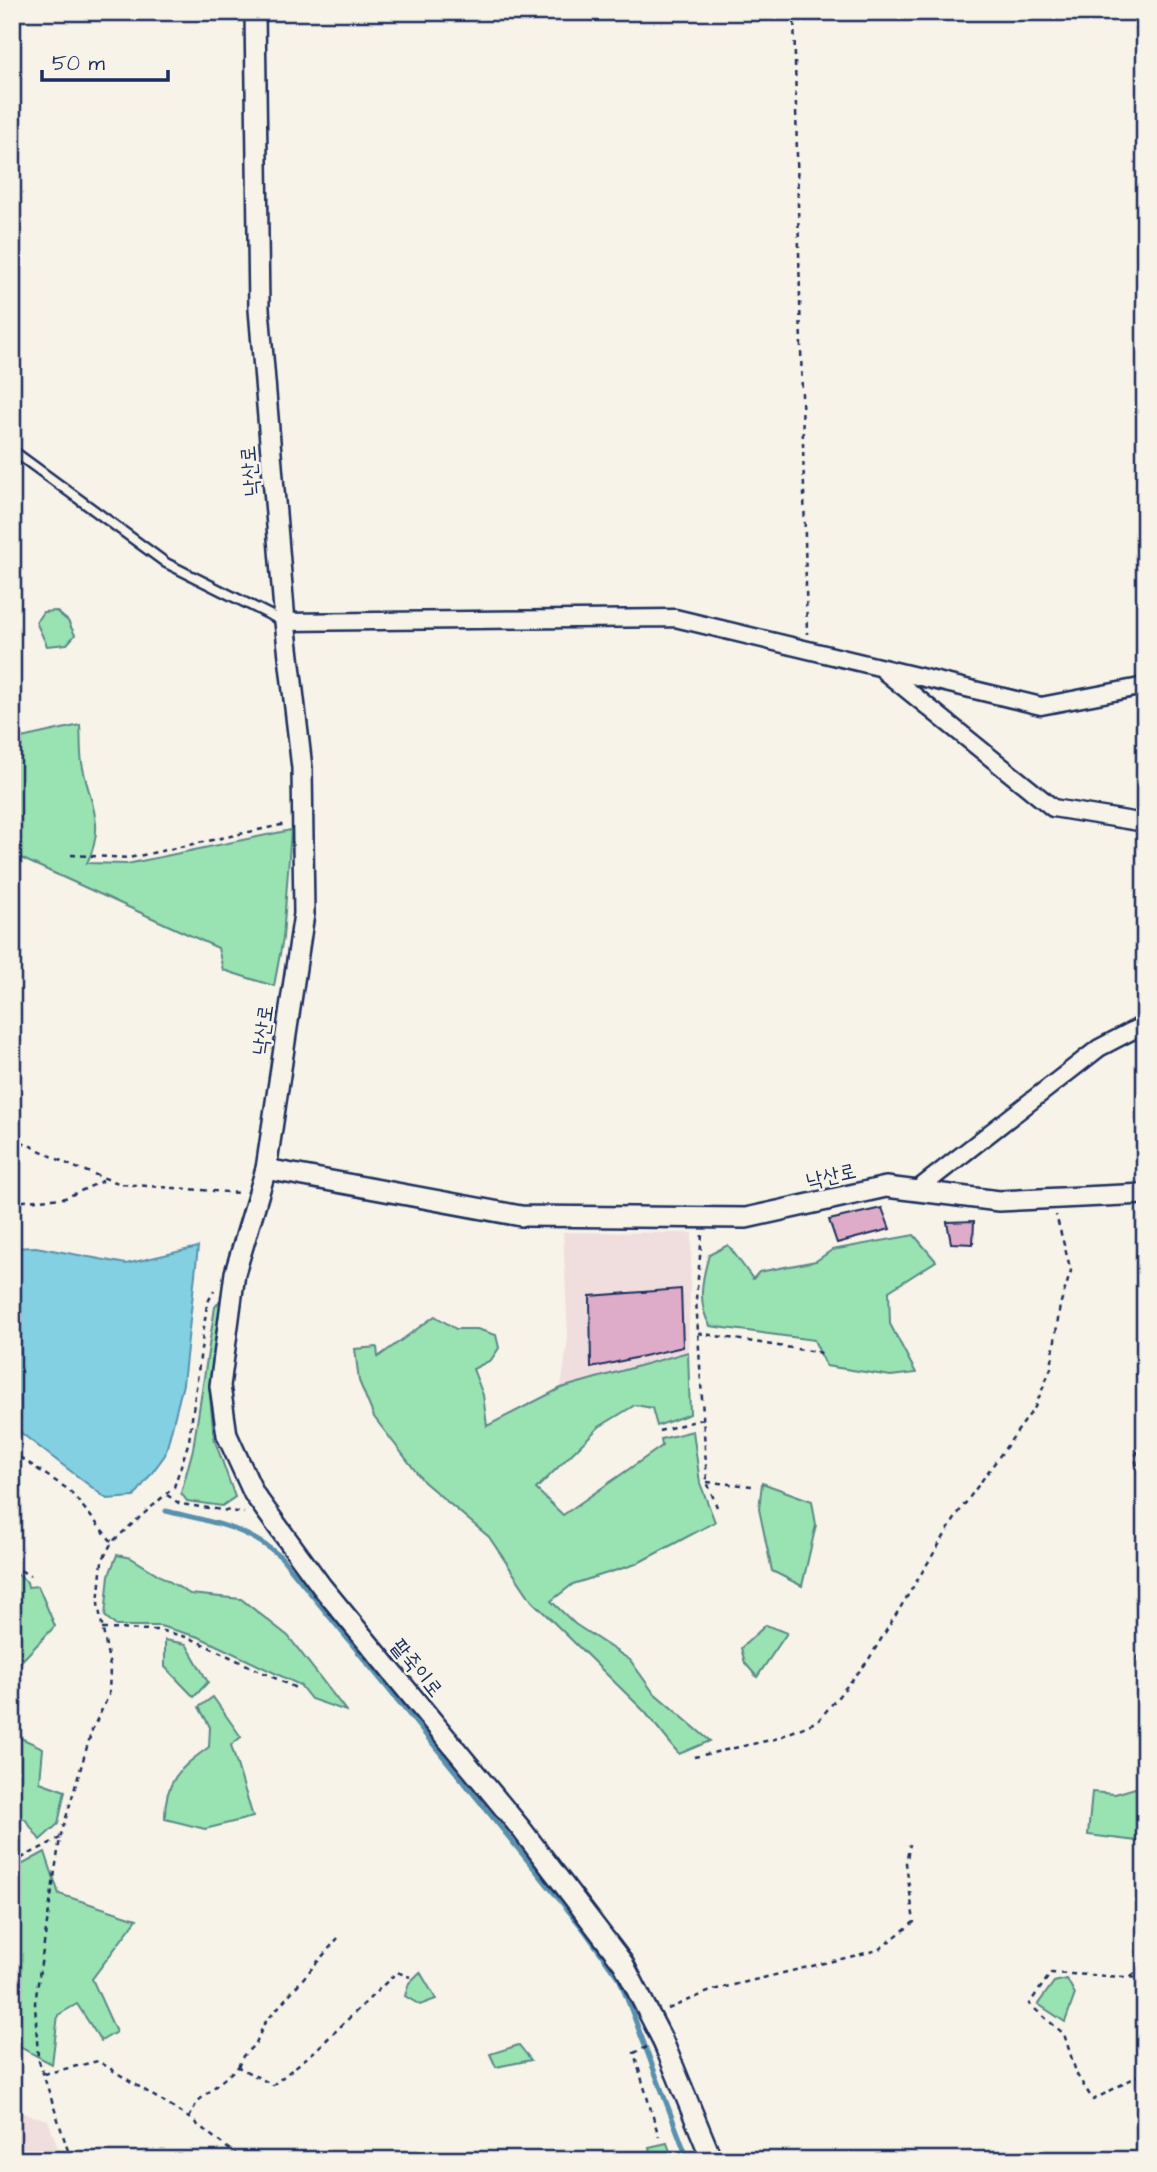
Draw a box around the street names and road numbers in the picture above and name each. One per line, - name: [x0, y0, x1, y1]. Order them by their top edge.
- street label: 낙산로: [233, 444, 267, 498]
- street label: 낙산로: [245, 1003, 281, 1057]
- street label: 낙산로: [803, 1156, 859, 1196]
- street label: 팥죽이로: [384, 1633, 450, 1703]

